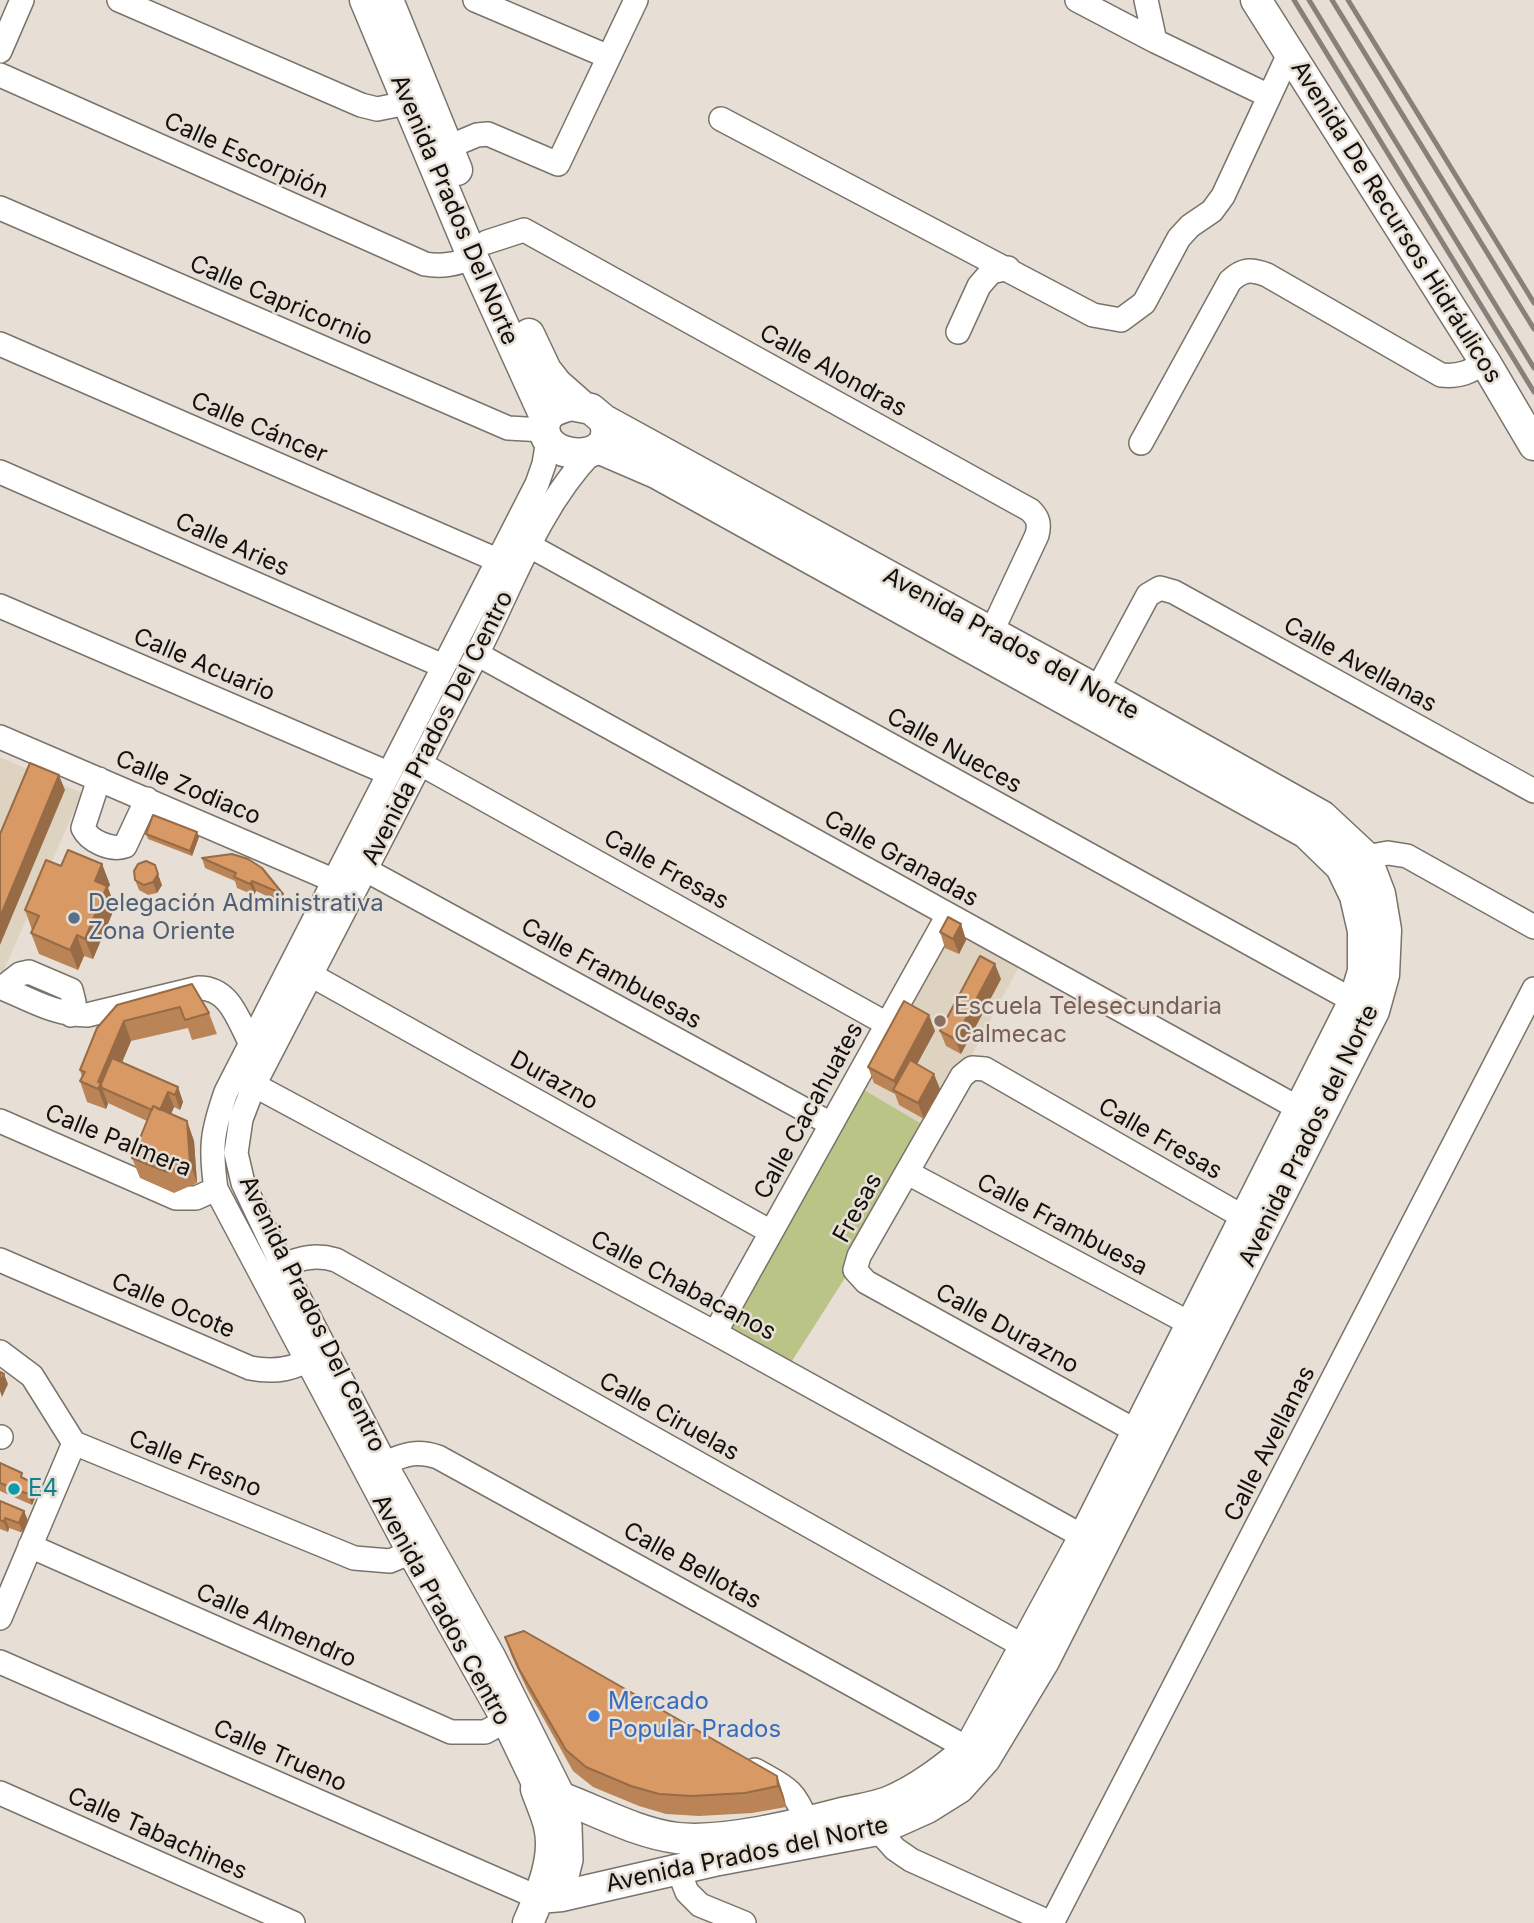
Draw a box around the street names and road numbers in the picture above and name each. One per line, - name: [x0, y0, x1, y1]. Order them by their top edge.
- street label: Avenida De Recursos Hidráulicos: [1284, 55, 1508, 389]
- street label: Avenida Prados Del Norte: [384, 71, 524, 349]
- street label: Calle Escorpión: [159, 107, 333, 205]
- street label: Calle Capricornio: [185, 249, 377, 353]
- street label: Calle Alondras: [754, 319, 912, 423]
- street label: Calle Cáncer: [186, 386, 332, 470]
- street label: Calle Aries: [171, 507, 293, 583]
- street label: Avenida Prados del Norte: [878, 562, 1144, 726]
- street label: Avenida Prados Del Centro: [356, 586, 520, 870]
- street label: Calle Avellanas: [1278, 611, 1442, 719]
- street label: Calle Acuario: [129, 622, 279, 708]
- street label: Calle Nueces: [881, 702, 1027, 800]
- street label: Calle Zodiaco: [111, 744, 265, 832]
- street label: Calle Granadas: [819, 805, 983, 913]
- street label: Calle Fresas: [599, 824, 733, 916]
- street label: Calle Frambuesas: [516, 912, 706, 1036]
- street label: Avenida Prados del Norte: [1233, 1000, 1385, 1272]
- street label: Calle Cacahuates: [748, 1017, 870, 1205]
- street label: Durazno: [505, 1045, 603, 1117]
- street label: Calle Fresas: [1093, 1092, 1227, 1186]
- street label: Calle Palmera: [41, 1099, 195, 1183]
- street label: Fresas: [827, 1168, 889, 1248]
- street label: Calle Frambuesa: [972, 1168, 1152, 1282]
- street label: Avenida Prados Del Centro: [233, 1171, 391, 1457]
- street label: Calle Chabacanos: [585, 1225, 781, 1347]
- street label: Calle Ocote: [107, 1267, 239, 1345]
- street label: Calle Durazno: [930, 1278, 1084, 1380]
- street label: Calle Avellanas: [1218, 1361, 1322, 1527]
- street label: Calle Ciruelas: [594, 1367, 744, 1467]
- street label: Calle Fresno: [124, 1424, 266, 1504]
- street label: Avenida Prados Centro: [365, 1489, 517, 1731]
- street label: Calle Bellotas: [618, 1516, 766, 1616]
- street label: Calle Almendro: [191, 1578, 361, 1674]
- street label: Calle Trueno: [209, 1714, 351, 1798]
- street label: Calle Tabachines: [63, 1781, 251, 1887]
- street label: Avenida Prados del Norte: [603, 1811, 891, 1899]

